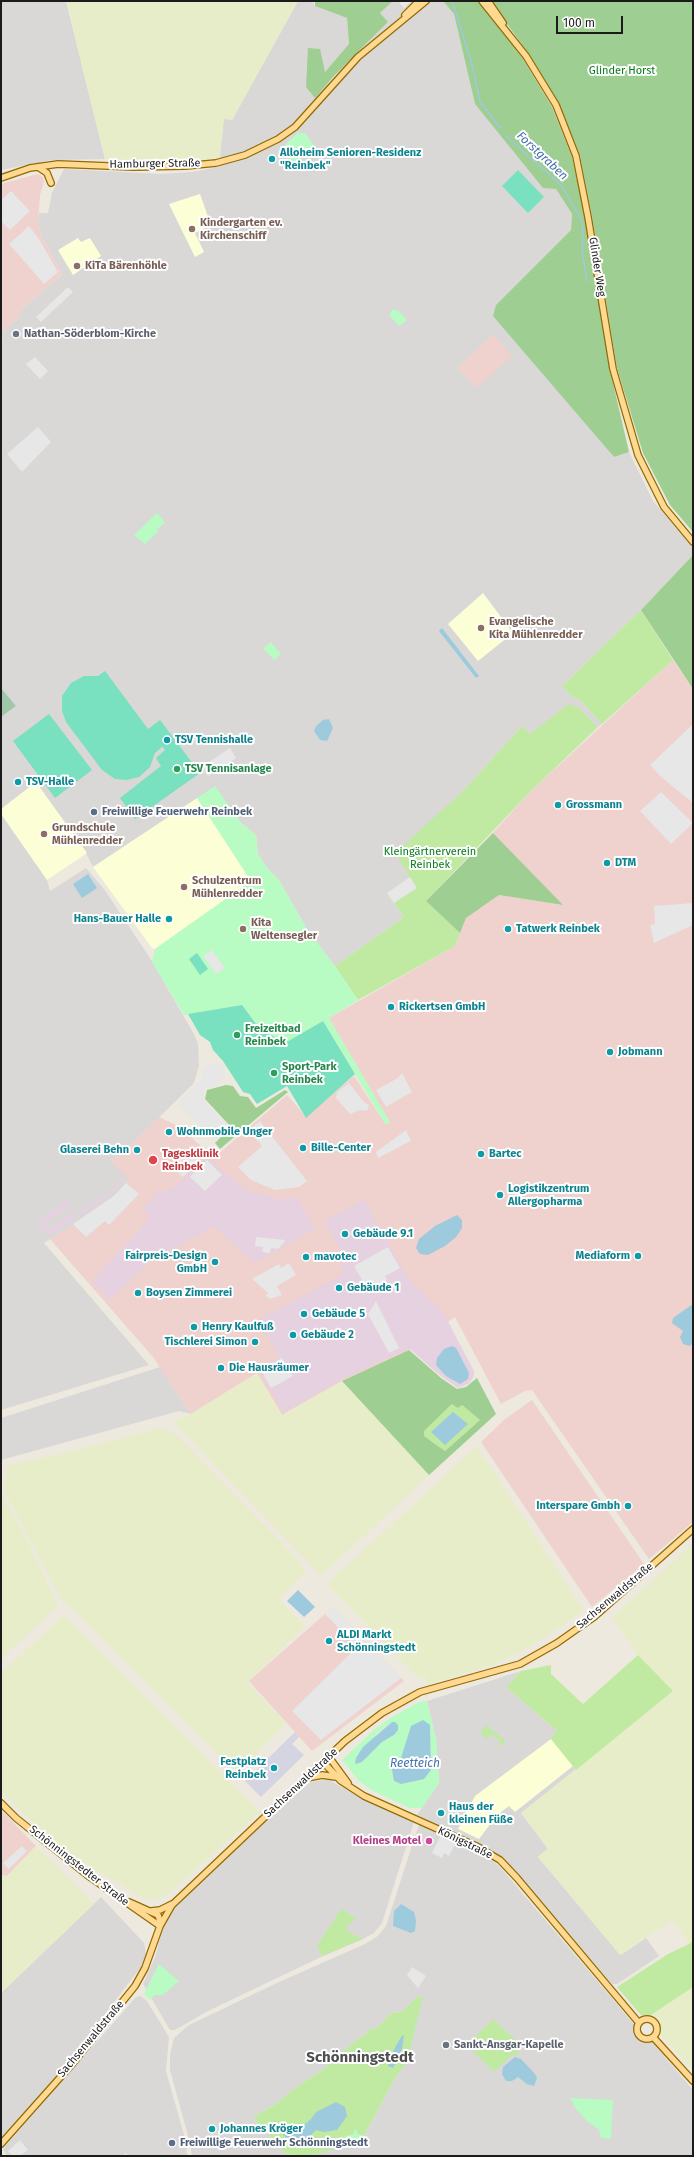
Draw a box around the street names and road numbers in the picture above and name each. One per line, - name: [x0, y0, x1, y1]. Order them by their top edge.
- street label: Hamburger Straße: [109, 157, 201, 171]
- street label: Glinder Weg: [586, 236, 608, 298]
- street label: Sachsenwaldstraße: [574, 1560, 656, 1632]
- street label: Sachsenwaldstraße: [261, 1745, 341, 1821]
- street label: Schönningstedter Straße: [26, 1823, 132, 1909]
- street label: Königstraße: [435, 1824, 495, 1862]
- street label: Sachsenwaldstraße: [55, 1998, 127, 2080]

